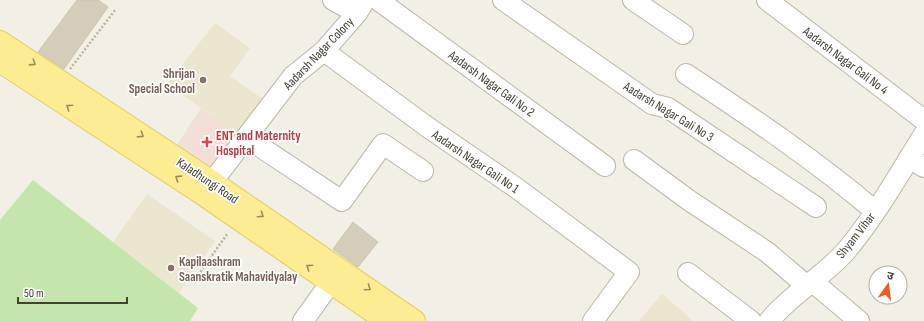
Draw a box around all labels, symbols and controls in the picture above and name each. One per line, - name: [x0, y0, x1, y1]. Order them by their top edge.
- street label: Aadarsh Nagar Colony: [279, 14, 357, 94]
- street label: Aadarsh Nagar Gali No 4: [799, 23, 892, 98]
- street label: Aadarsh Nagar Gali No 2: [444, 47, 538, 120]
- one-way arrow: [28, 59, 35, 66]
- place label: Shrijan Special School: [129, 66, 195, 97]
- marker: Shrijan Special School: [198, 75, 208, 85]
- street label: Aadarsh Nagar Gali No 3: [620, 78, 717, 145]
- one-way arrow: [66, 105, 73, 112]
- street label: Aadarsh Nagar Gali No 1: [428, 126, 522, 197]
- place label: ENT and Maternity Hospital: [216, 128, 301, 159]
- one-way arrow: [137, 130, 144, 138]
- marker: ENT and Maternity Hospital: [201, 136, 213, 148]
- street label: Kaladhungi Road: [173, 154, 242, 207]
- one-way arrow: [175, 176, 182, 183]
- street label: Shyam Vihar: [833, 209, 879, 262]
- one-way arrow: [257, 210, 264, 218]
- place label: Kapilaashram Saanskratik Mahavidyalay: [179, 254, 298, 285]
- marker: Kapilaashram Saanskratik Mahavidyalay: [166, 263, 176, 273]
- one-way arrow: [306, 264, 313, 272]
- north arrow: [868, 265, 908, 305]
- text: उ: [886, 269, 896, 283]
- scale bar: [18, 279, 127, 305]
- one-way arrow: [364, 283, 371, 290]
- text: 50 m: [24, 286, 44, 301]

